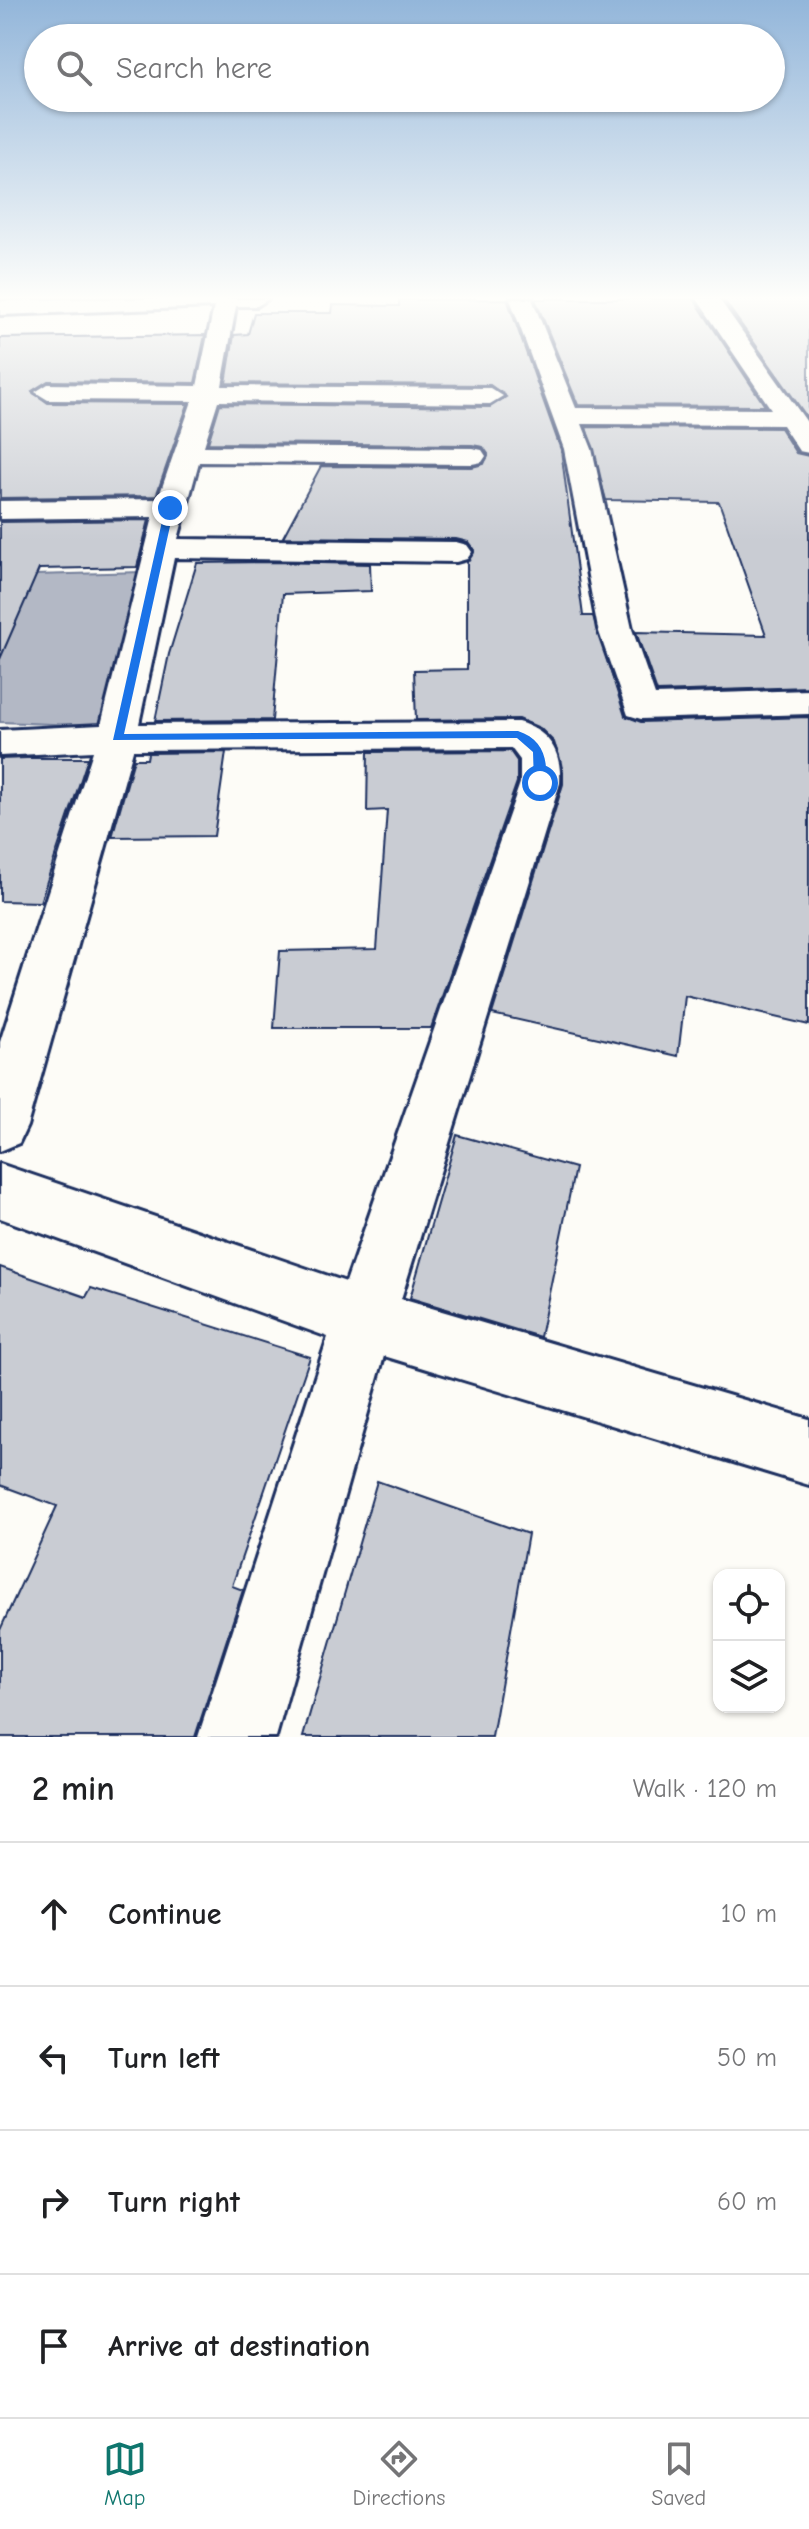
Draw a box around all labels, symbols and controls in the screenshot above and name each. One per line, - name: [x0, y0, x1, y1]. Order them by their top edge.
- search box: [24, 24, 785, 112]
- icon: search: [52, 46, 96, 90]
- text: Search here: [116, 51, 272, 86]
- route end: [152, 490, 188, 526]
- route start: [522, 765, 558, 801]
- map controls: [713, 1569, 785, 1713]
- button: locate: [713, 1569, 785, 1641]
- button: layers: [713, 1641, 785, 1713]
- text: 2 min: [32, 1769, 115, 1809]
- text: Walk · 120 m: [633, 1774, 777, 1804]
- icon: ahead: [32, 1892, 76, 1936]
- text: Continue: [108, 1897, 222, 1932]
- text: 10 m: [721, 1899, 777, 1929]
- icon: left: [32, 2036, 76, 2080]
- text: Turn left: [108, 2041, 220, 2076]
- text: 50 m: [717, 2043, 777, 2073]
- icon: right: [32, 2180, 76, 2224]
- text: Turn right: [108, 2185, 240, 2220]
- text: 60 m: [717, 2187, 777, 2217]
- icon: arrive: [32, 2324, 76, 2368]
- text: Arrive at destination: [108, 2329, 370, 2364]
- tab: Map: [103, 2437, 147, 2511]
- tab: Directions: [353, 2437, 446, 2511]
- tab: Saved: [651, 2437, 706, 2511]

